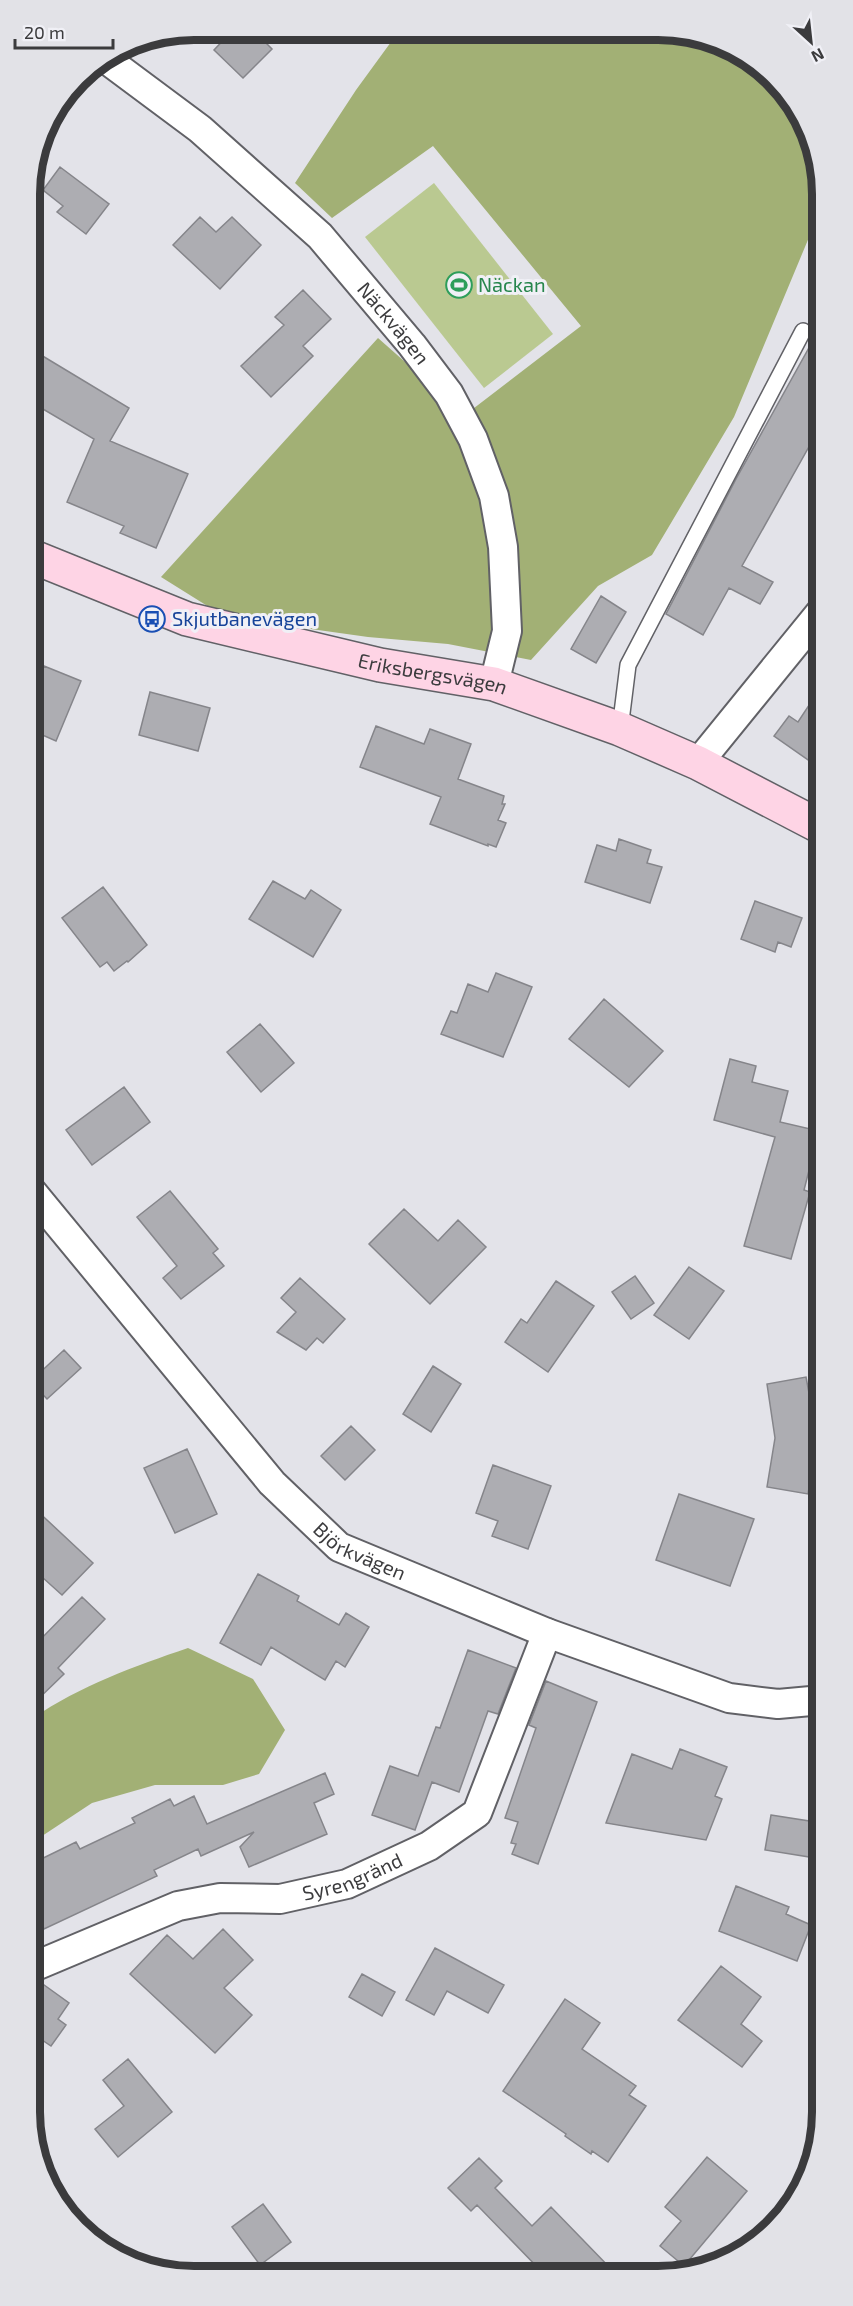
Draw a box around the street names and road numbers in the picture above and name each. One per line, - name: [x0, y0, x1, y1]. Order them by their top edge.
- street label: Näckvägen: [353, 277, 435, 369]
- street label: Eriksbergsvägen: [356, 647, 511, 699]
- street label: Björkvägen: [309, 1516, 410, 1584]
- street label: Syrengränd: [300, 1847, 406, 1905]

